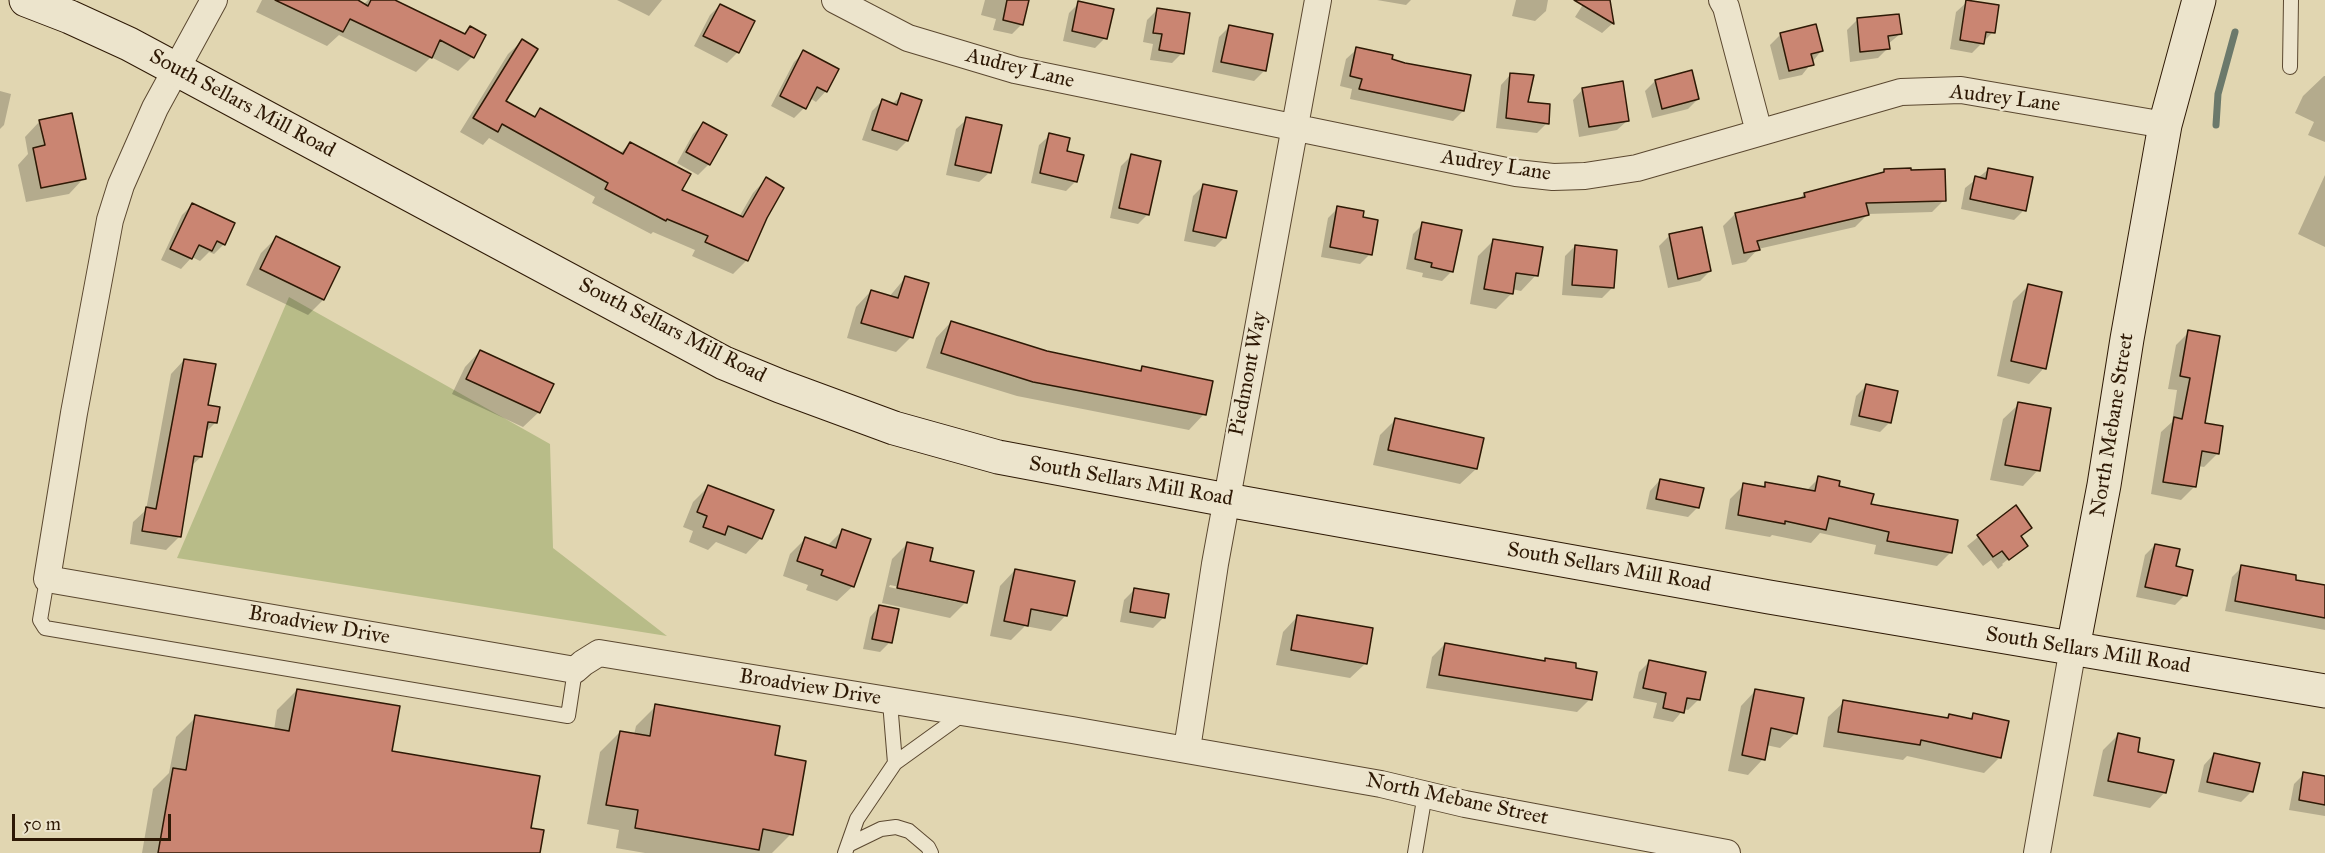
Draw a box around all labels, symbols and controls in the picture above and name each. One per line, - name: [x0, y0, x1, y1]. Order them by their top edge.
- street label: Audrey Lane: [963, 43, 1077, 95]
- street label: South Sellars Mill Road: [145, 44, 339, 164]
- street label: Audrey Lane: [1948, 80, 2062, 118]
- street label: Audrey Lane: [1439, 145, 1553, 187]
- street label: South Sellars Mill Road: [574, 273, 770, 389]
- street label: Piedmont Way: [1225, 310, 1273, 438]
- street label: North Mebane Street: [2086, 331, 2140, 519]
- street label: South Sellars Mill Road: [1027, 452, 1235, 512]
- street label: South Sellars Mill Road: [1505, 538, 1713, 598]
- street label: Broadview Drive: [246, 601, 392, 651]
- street label: South Sellars Mill Road: [1984, 622, 2192, 680]
- street label: Broadview Drive: [737, 664, 883, 712]
- street label: North Mebane Street: [1364, 768, 1550, 832]
- scale bar: [15, 802, 174, 840]
- text: 50 m: [23, 813, 61, 835]

